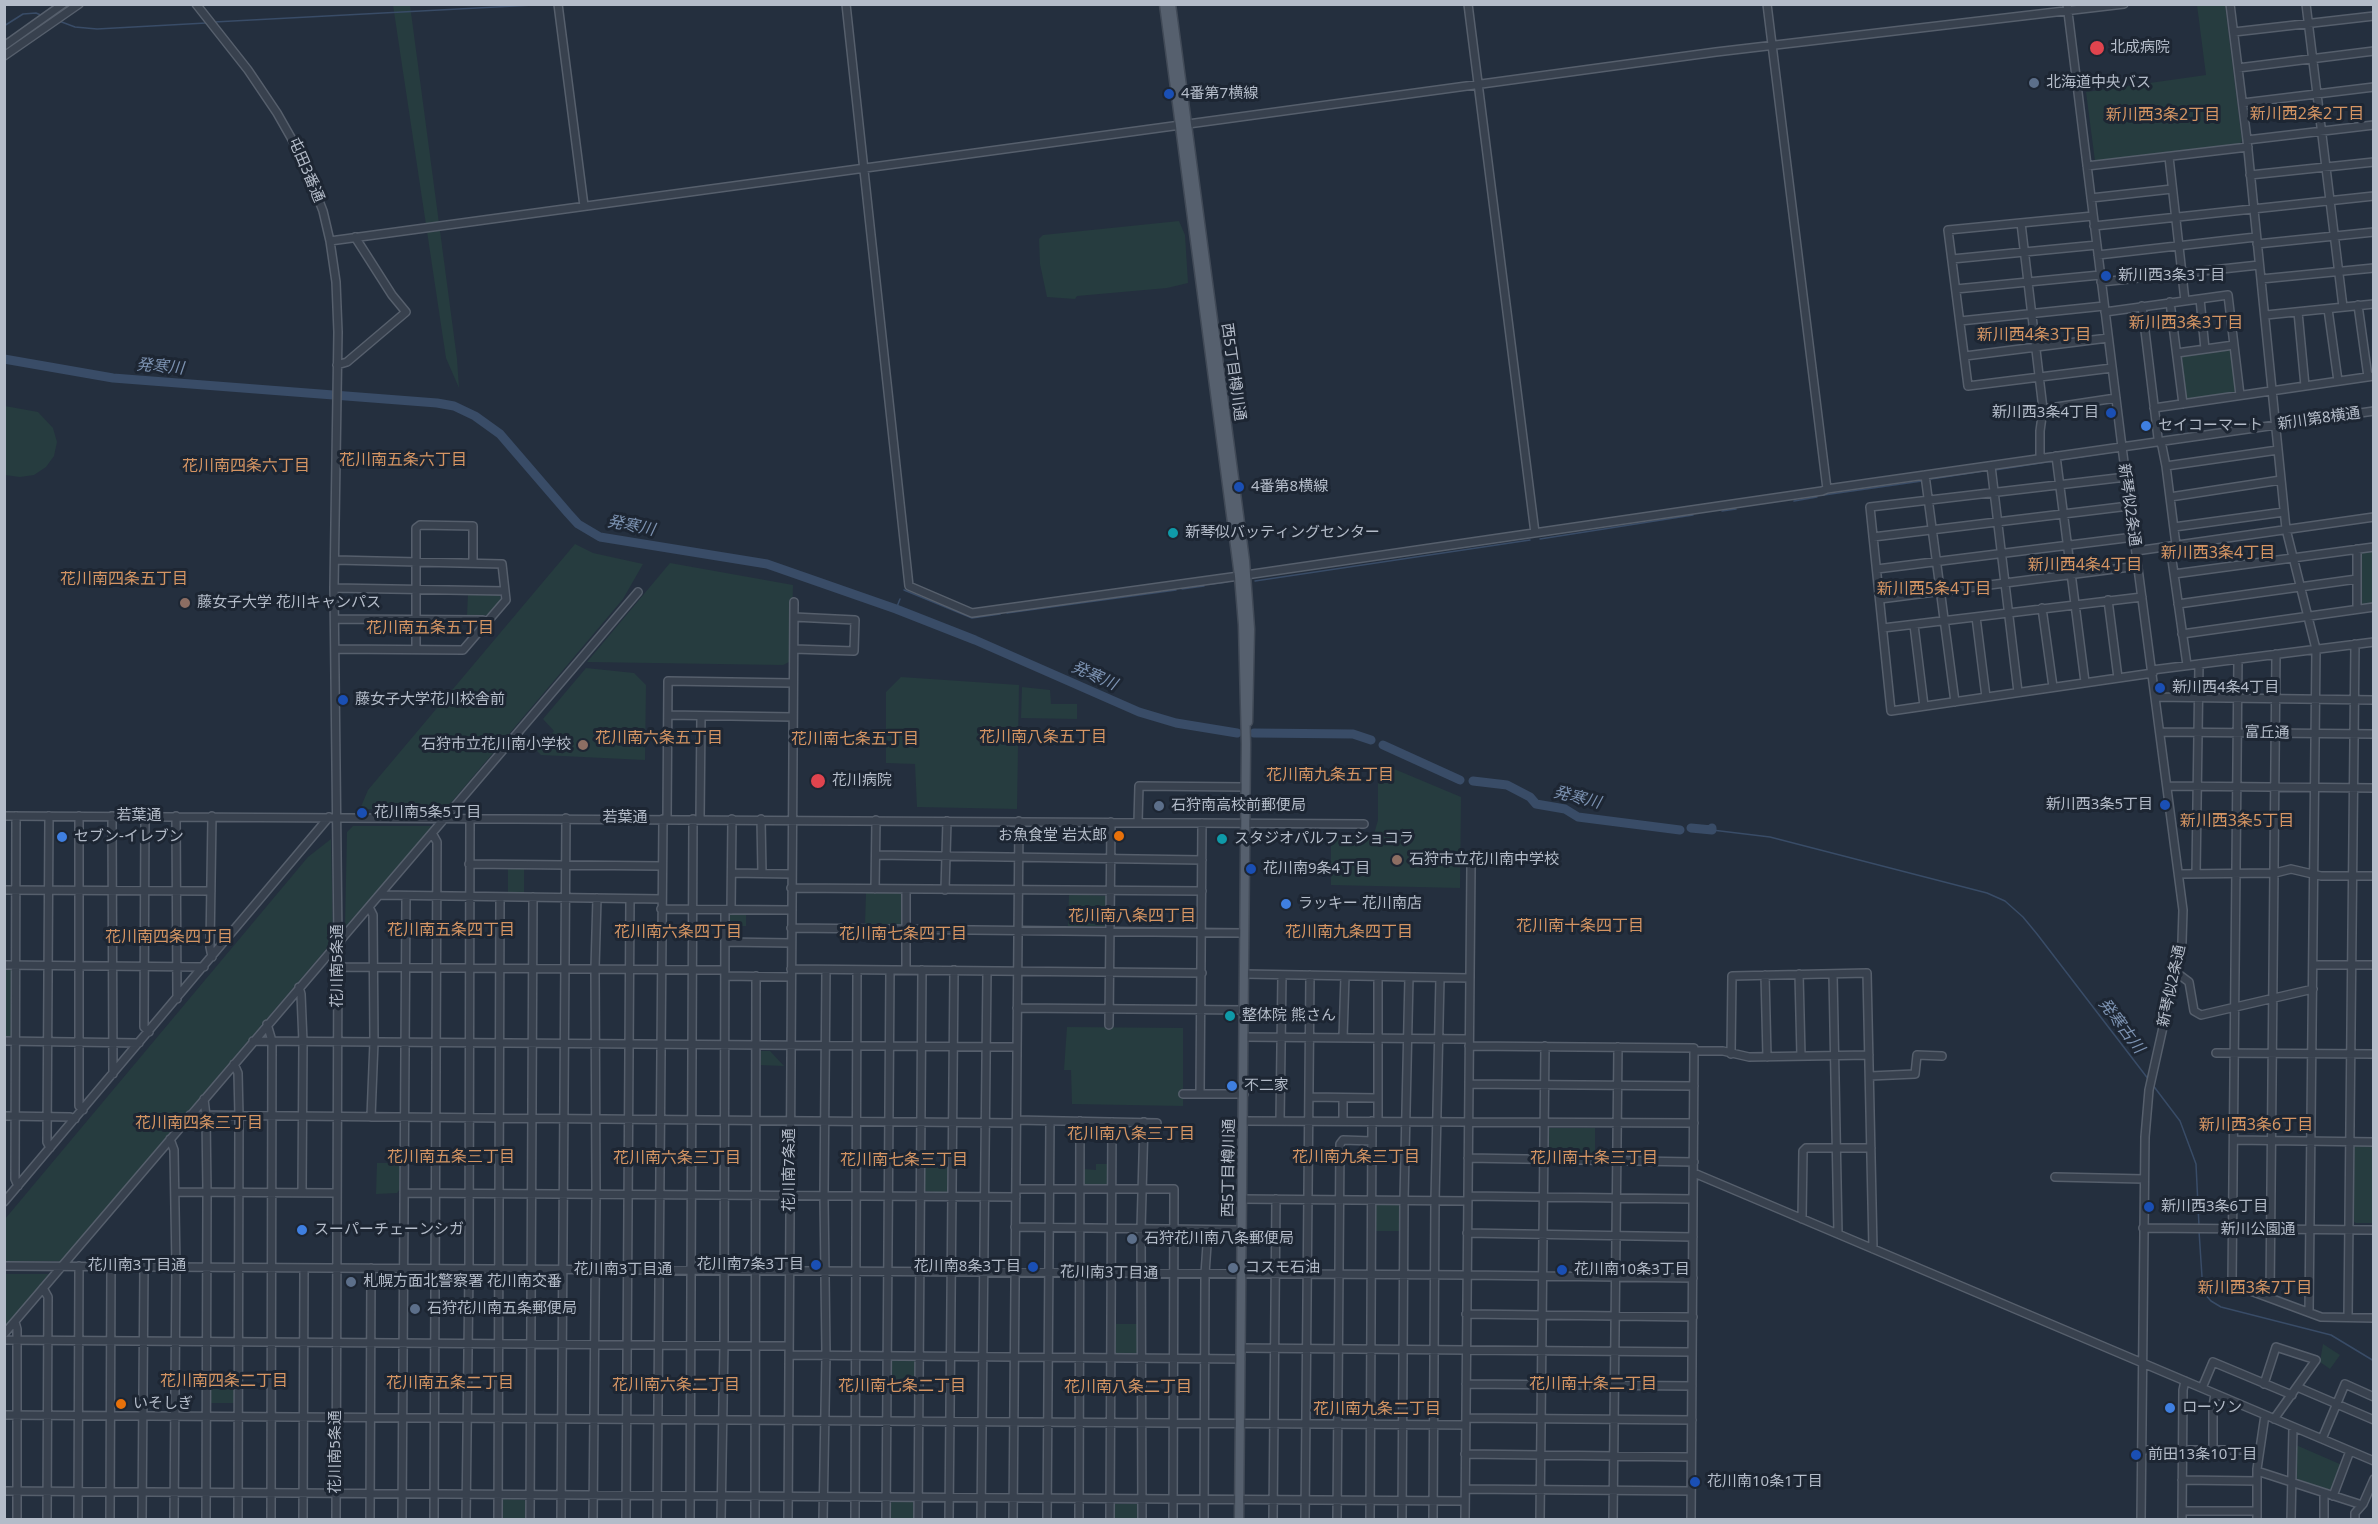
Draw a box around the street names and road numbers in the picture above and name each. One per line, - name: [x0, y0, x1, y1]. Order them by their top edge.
- street label: 屯田3番通: [284, 135, 328, 205]
- street label: 西5丁目樽川通: [1217, 322, 1249, 422]
- street label: 新川第8横通: [2276, 404, 2362, 434]
- street label: 新琴似2条通: [2114, 462, 2144, 548]
- street label: 富丘通: [2244, 724, 2290, 742]
- street label: 若葉通: [117, 807, 161, 825]
- street label: 若葉通: [603, 809, 647, 827]
- street label: 花川南5条通: [329, 924, 347, 1008]
- street label: 新琴似2条通: [2155, 943, 2189, 1029]
- street label: 西5丁目樽川通: [1219, 1119, 1239, 1217]
- street label: 花川南7条通: [781, 1128, 799, 1212]
- street label: 新川公園通: [2221, 1221, 2295, 1239]
- street label: 花川南3丁目通: [88, 1257, 186, 1275]
- street label: 花川南3丁目通: [574, 1261, 672, 1279]
- street label: 花川南3丁目通: [1060, 1263, 1158, 1283]
- street label: 花川南5条通: [327, 1410, 345, 1494]

